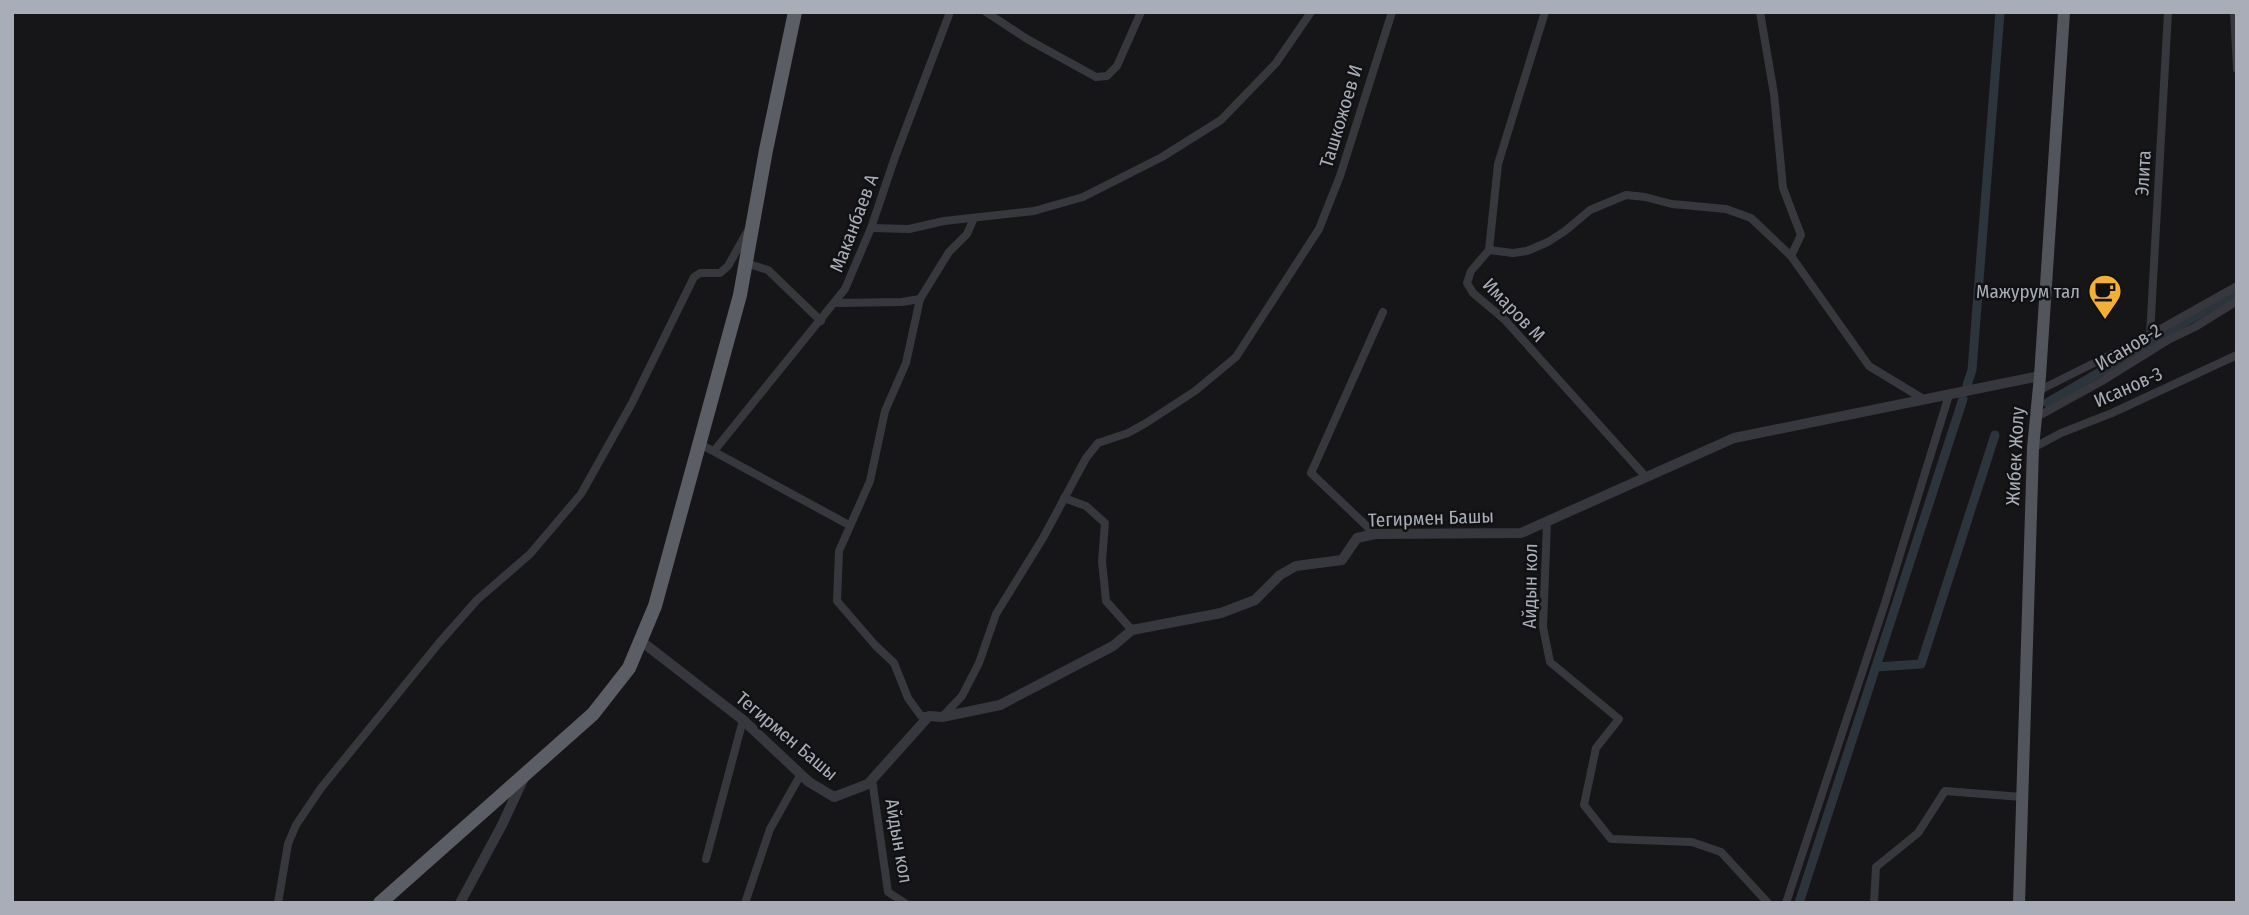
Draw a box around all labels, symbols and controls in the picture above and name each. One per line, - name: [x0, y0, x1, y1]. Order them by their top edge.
- street label: Ташкожоев И: [1314, 62, 1368, 170]
- street label: Элита: [2130, 150, 2156, 196]
- street label: Маканбаев А: [825, 171, 883, 275]
- cafe icon: Мажурум тал: [2086, 272, 2124, 321]
- street label: Имаров М: [1478, 273, 1550, 347]
- place label: Мажурум тал: [1976, 280, 2080, 303]
- street label: Исанов-2: [2091, 318, 2165, 376]
- street label: Исанов-3: [2090, 362, 2166, 412]
- street label: Жибек Жолу: [2001, 406, 2029, 506]
- street label: Тегирмен Башы: [1368, 504, 1494, 532]
- street label: Айдын кол: [1518, 543, 1542, 629]
- street label: Тегирмен Башы: [731, 687, 843, 785]
- street label: Айдын кол: [880, 797, 918, 885]

